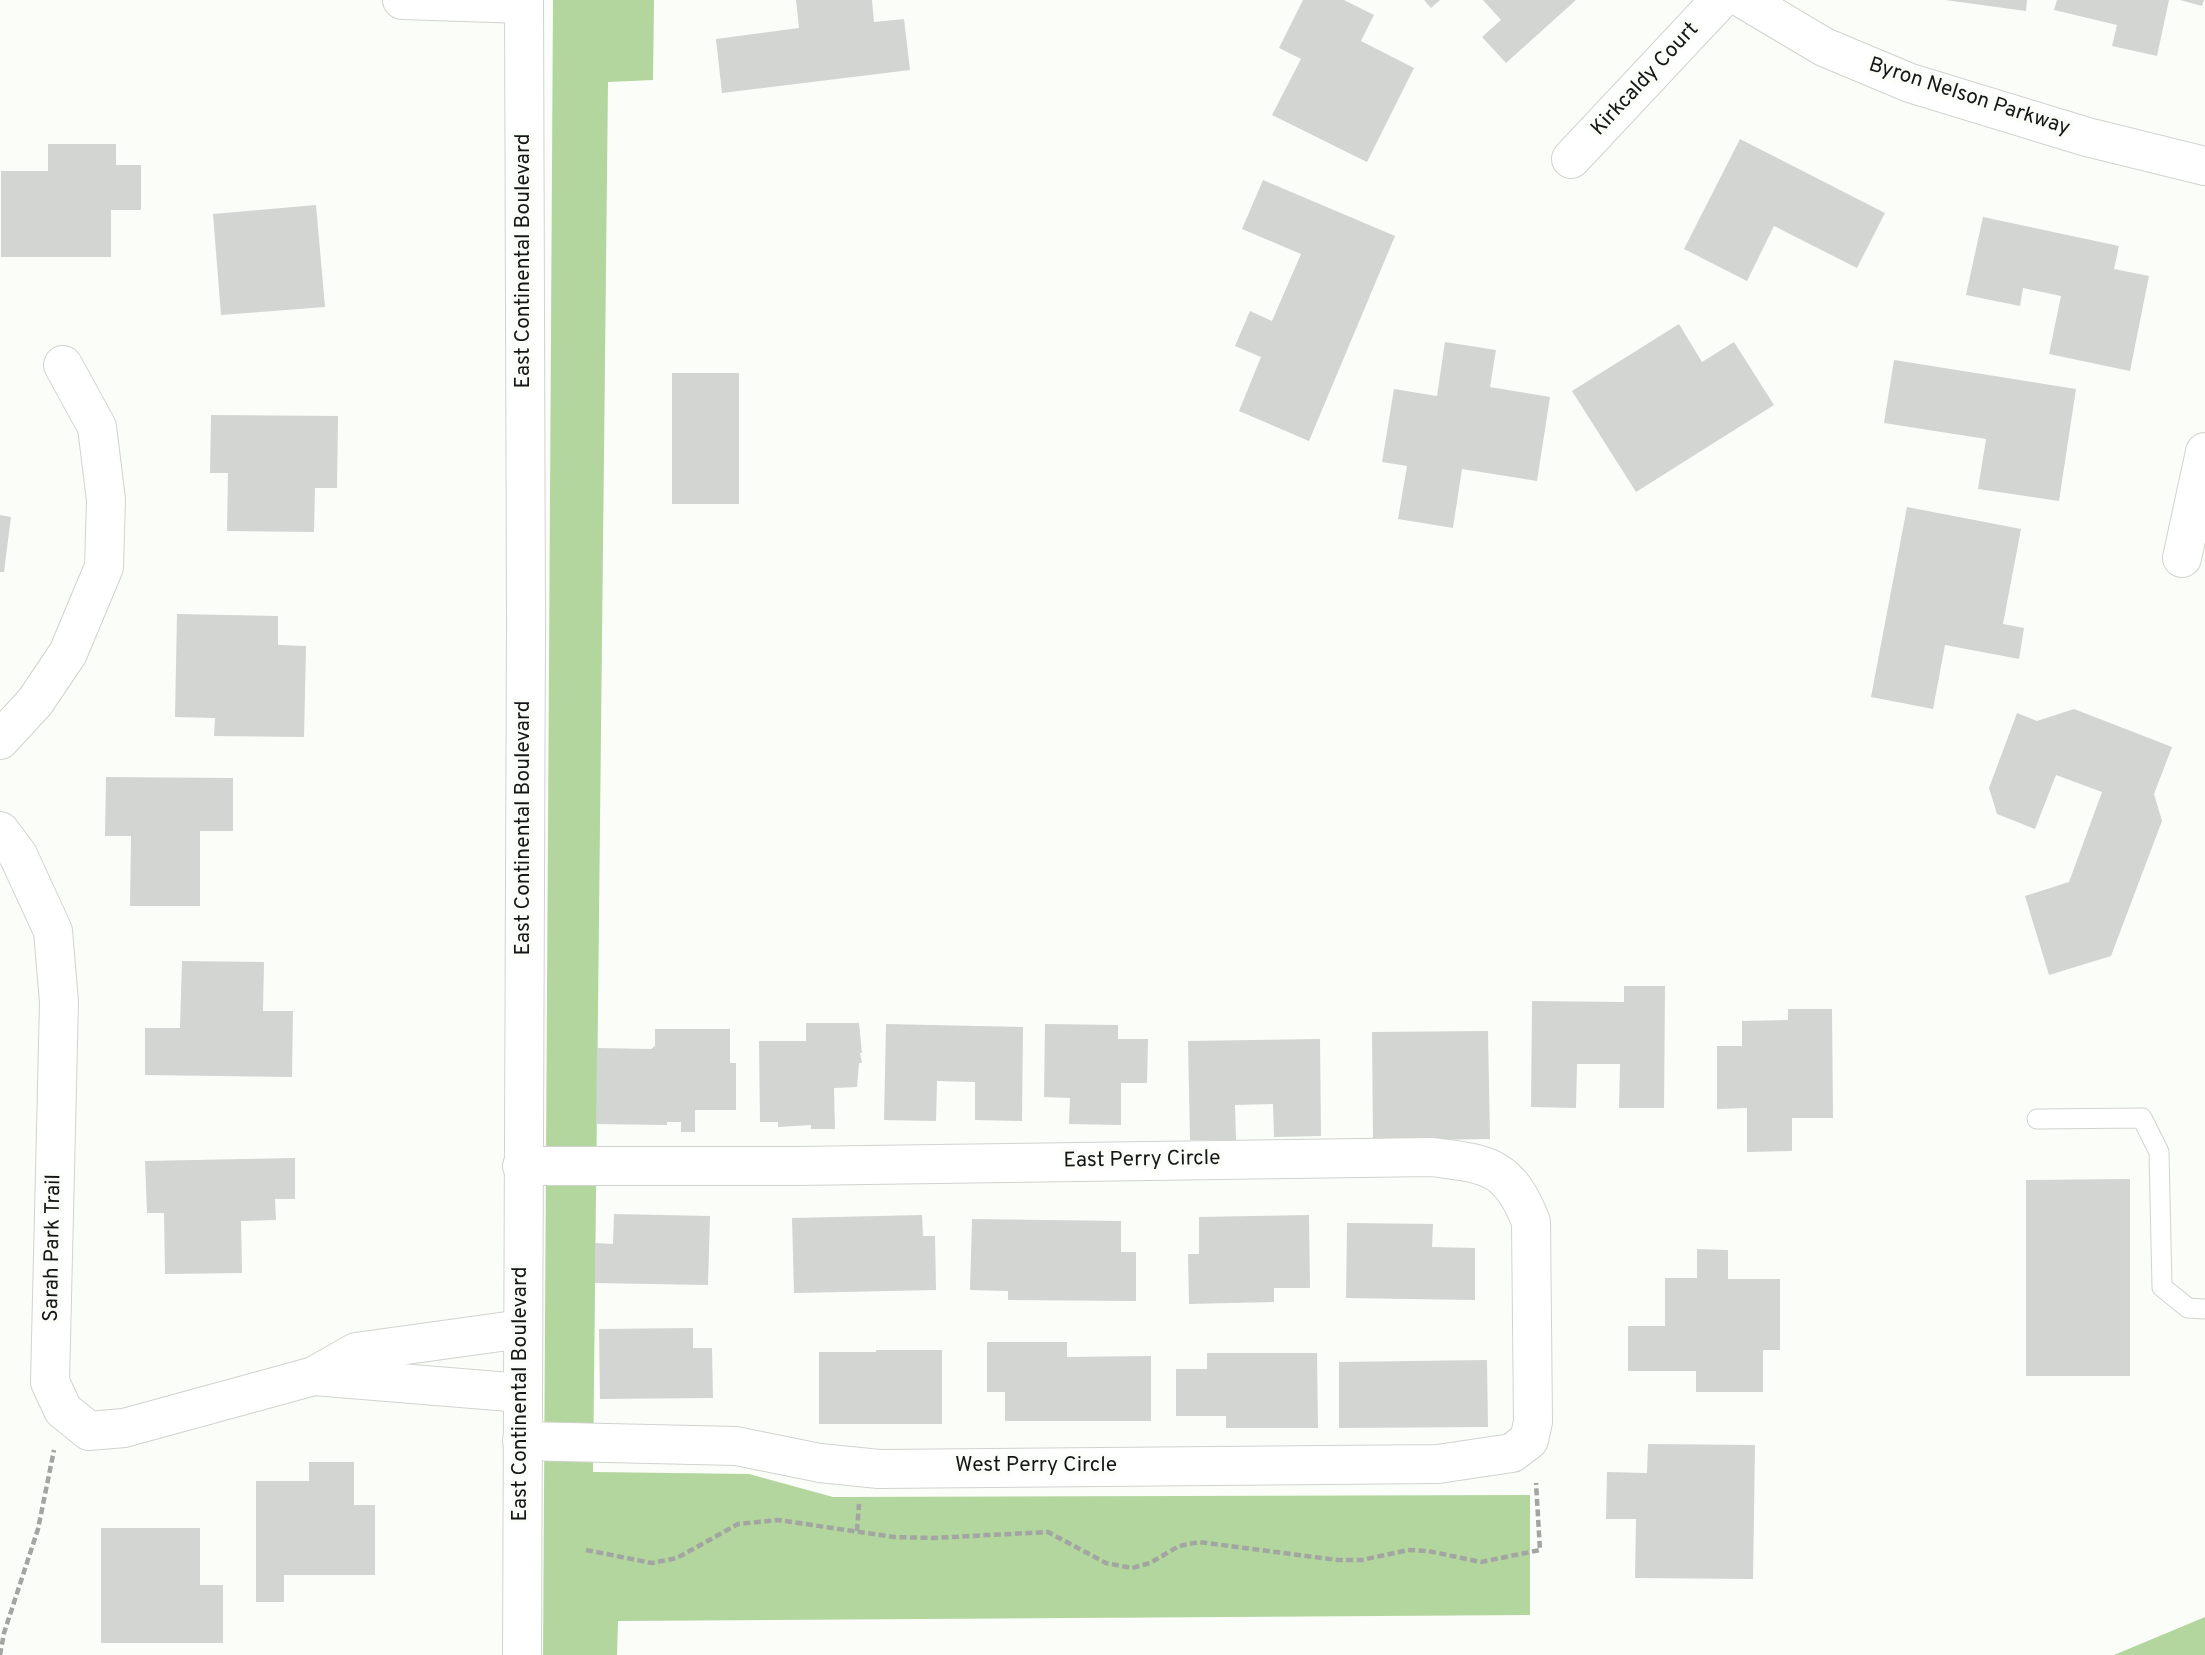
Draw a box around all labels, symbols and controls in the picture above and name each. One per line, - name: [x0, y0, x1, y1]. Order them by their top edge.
- street label: Kirkcaldy Court: [1587, 18, 1705, 142]
- street label: Byron Nelson Parkway: [1865, 54, 2073, 142]
- street label: East Continental Boulevard: [512, 133, 538, 389]
- street label: East Continental Boulevard: [512, 700, 538, 956]
- street label: East Perry Circle: [1063, 1147, 1221, 1175]
- street label: Sarah Park Trail: [40, 1174, 68, 1322]
- street label: East Continental Boulevard: [509, 1266, 535, 1522]
- street label: West Perry Circle: [955, 1454, 1117, 1480]

